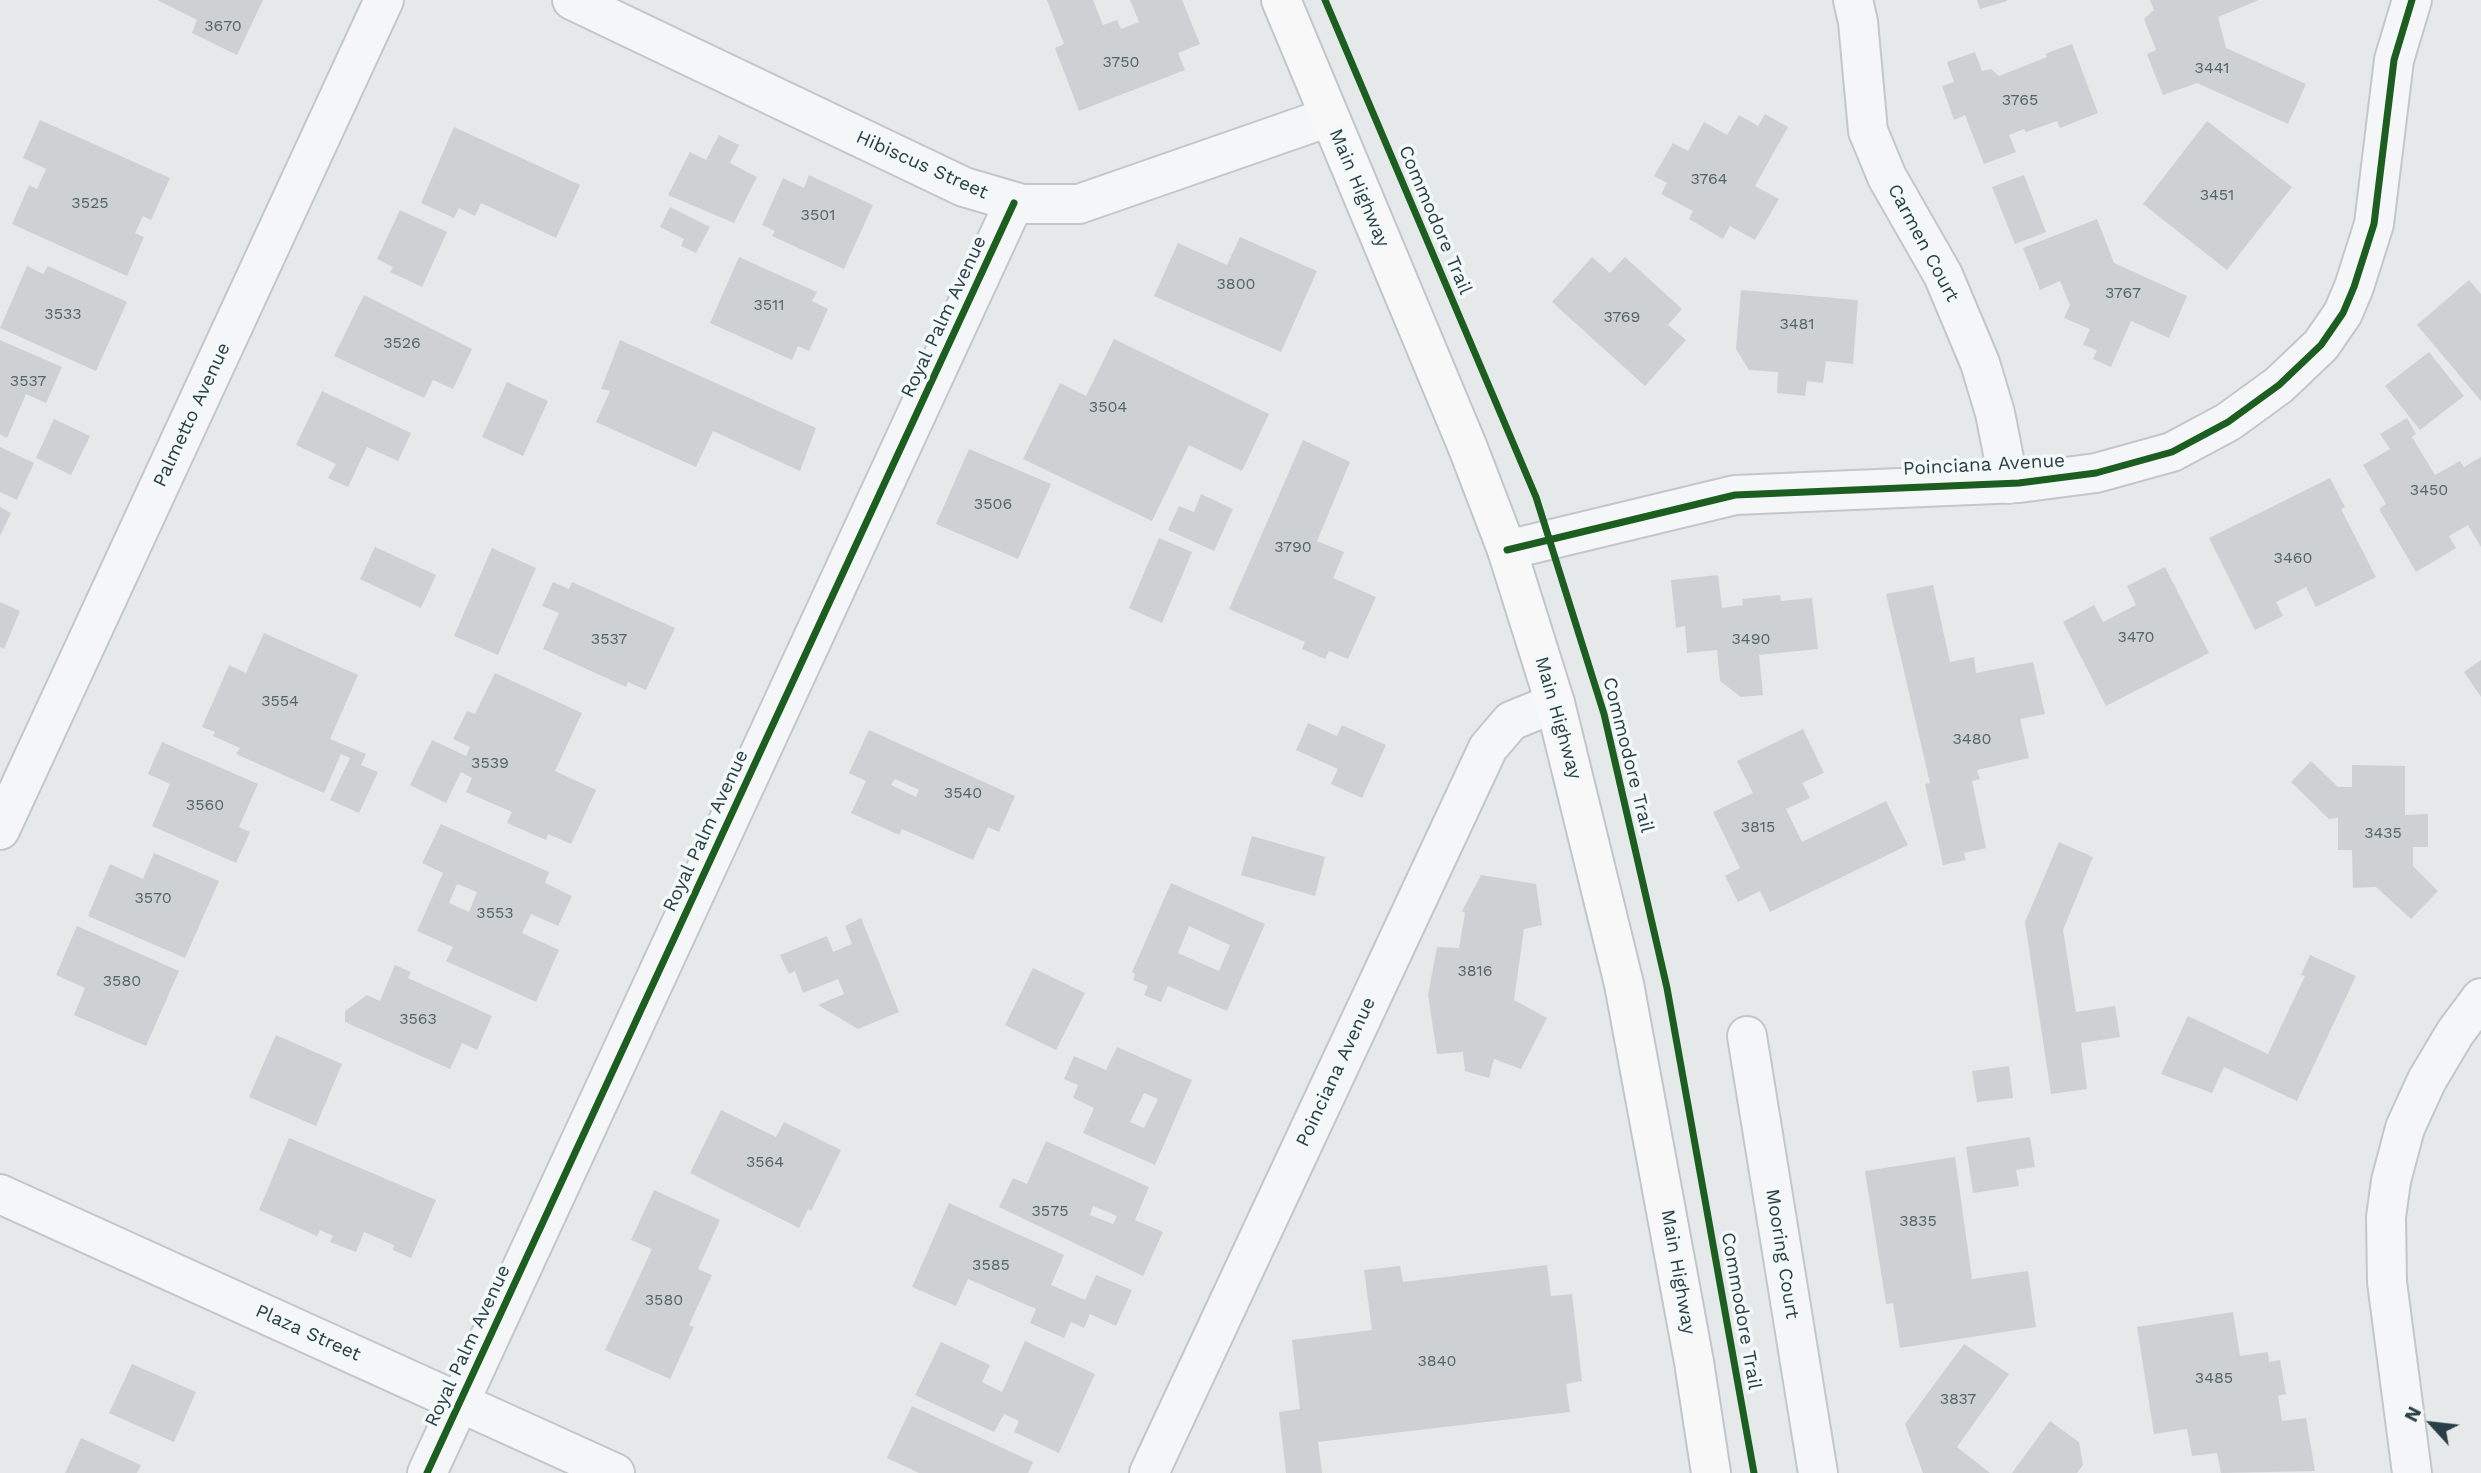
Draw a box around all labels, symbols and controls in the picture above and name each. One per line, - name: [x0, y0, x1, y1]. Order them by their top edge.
- house number: 3670: [204, 16, 242, 36]
- house number: 3750: [1103, 52, 1139, 72]
- house number: 3441: [2195, 58, 2229, 78]
- house number: 3765: [2002, 90, 2038, 110]
- street label: Main Highway: [1324, 125, 1394, 251]
- street label: Hibiscus Street: [852, 126, 992, 204]
- street label: Commodore Trail: [1393, 142, 1477, 298]
- house number: 3764: [1691, 169, 1727, 189]
- street label: Carmen Court: [1882, 180, 1964, 306]
- house number: 3451: [2200, 185, 2234, 205]
- house number: 3525: [71, 193, 109, 213]
- house number: 3501: [801, 205, 835, 225]
- street label: Royal Palm Avenue: [896, 232, 992, 402]
- house number: 3800: [1216, 274, 1256, 294]
- house number: 3767: [2105, 283, 2141, 303]
- house number: 3511: [753, 295, 785, 315]
- house number: 3533: [44, 304, 82, 324]
- house number: 3769: [1604, 307, 1640, 327]
- house number: 3481: [1779, 314, 1815, 334]
- house number: 3526: [383, 333, 421, 353]
- street label: Palmetto Avenue: [149, 339, 235, 491]
- house number: 3537: [10, 371, 46, 391]
- house number: 3504: [1089, 397, 1127, 417]
- street label: Poinciana Avenue: [1902, 449, 2066, 481]
- house number: 3450: [2410, 480, 2448, 500]
- house number: 3506: [974, 494, 1012, 514]
- house number: 3790: [1274, 537, 1312, 557]
- house number: 3460: [2274, 548, 2312, 568]
- house number: 3470: [2118, 627, 2154, 647]
- house number: 3537: [591, 629, 627, 649]
- house number: 3490: [1732, 629, 1770, 649]
- street label: Main Highway: [1530, 654, 1586, 782]
- street label: Commodore Trail: [1598, 675, 1658, 835]
- house number: 3554: [261, 691, 299, 711]
- house number: 3480: [1953, 729, 1991, 749]
- street label: Royal Palm Avenue: [658, 746, 754, 916]
- house number: 3539: [471, 753, 509, 773]
- house number: 3540: [944, 783, 982, 803]
- house number: 3560: [186, 795, 224, 815]
- house number: 3815: [1741, 817, 1775, 837]
- house number: 3435: [2364, 823, 2402, 843]
- house number: 3570: [134, 888, 172, 908]
- house number: 3553: [476, 903, 514, 923]
- house number: 3816: [1457, 961, 1493, 981]
- house number: 3580: [103, 971, 141, 991]
- street label: Poinciana Avenue: [1291, 994, 1381, 1150]
- house number: 3563: [399, 1009, 437, 1029]
- house number: 3564: [746, 1152, 784, 1172]
- street label: Mooring Court: [1760, 1187, 1804, 1321]
- house number: 3575: [1032, 1201, 1068, 1221]
- street label: Main Highway: [1656, 1208, 1700, 1336]
- house number: 3835: [1899, 1211, 1937, 1231]
- street label: Commodore Trail: [1716, 1230, 1766, 1392]
- house number: 3585: [972, 1255, 1010, 1275]
- street label: Royal Palm Avenue: [420, 1261, 516, 1431]
- house number: 3580: [645, 1290, 683, 1310]
- street label: Plaza Street: [252, 1300, 364, 1366]
- house number: 3840: [1418, 1351, 1456, 1371]
- house number: 3485: [2195, 1368, 2233, 1388]
- house number: 3837: [1940, 1389, 1976, 1409]
- north arrow: [2397, 1389, 2467, 1459]
- text: N: [2399, 1403, 2426, 1426]

